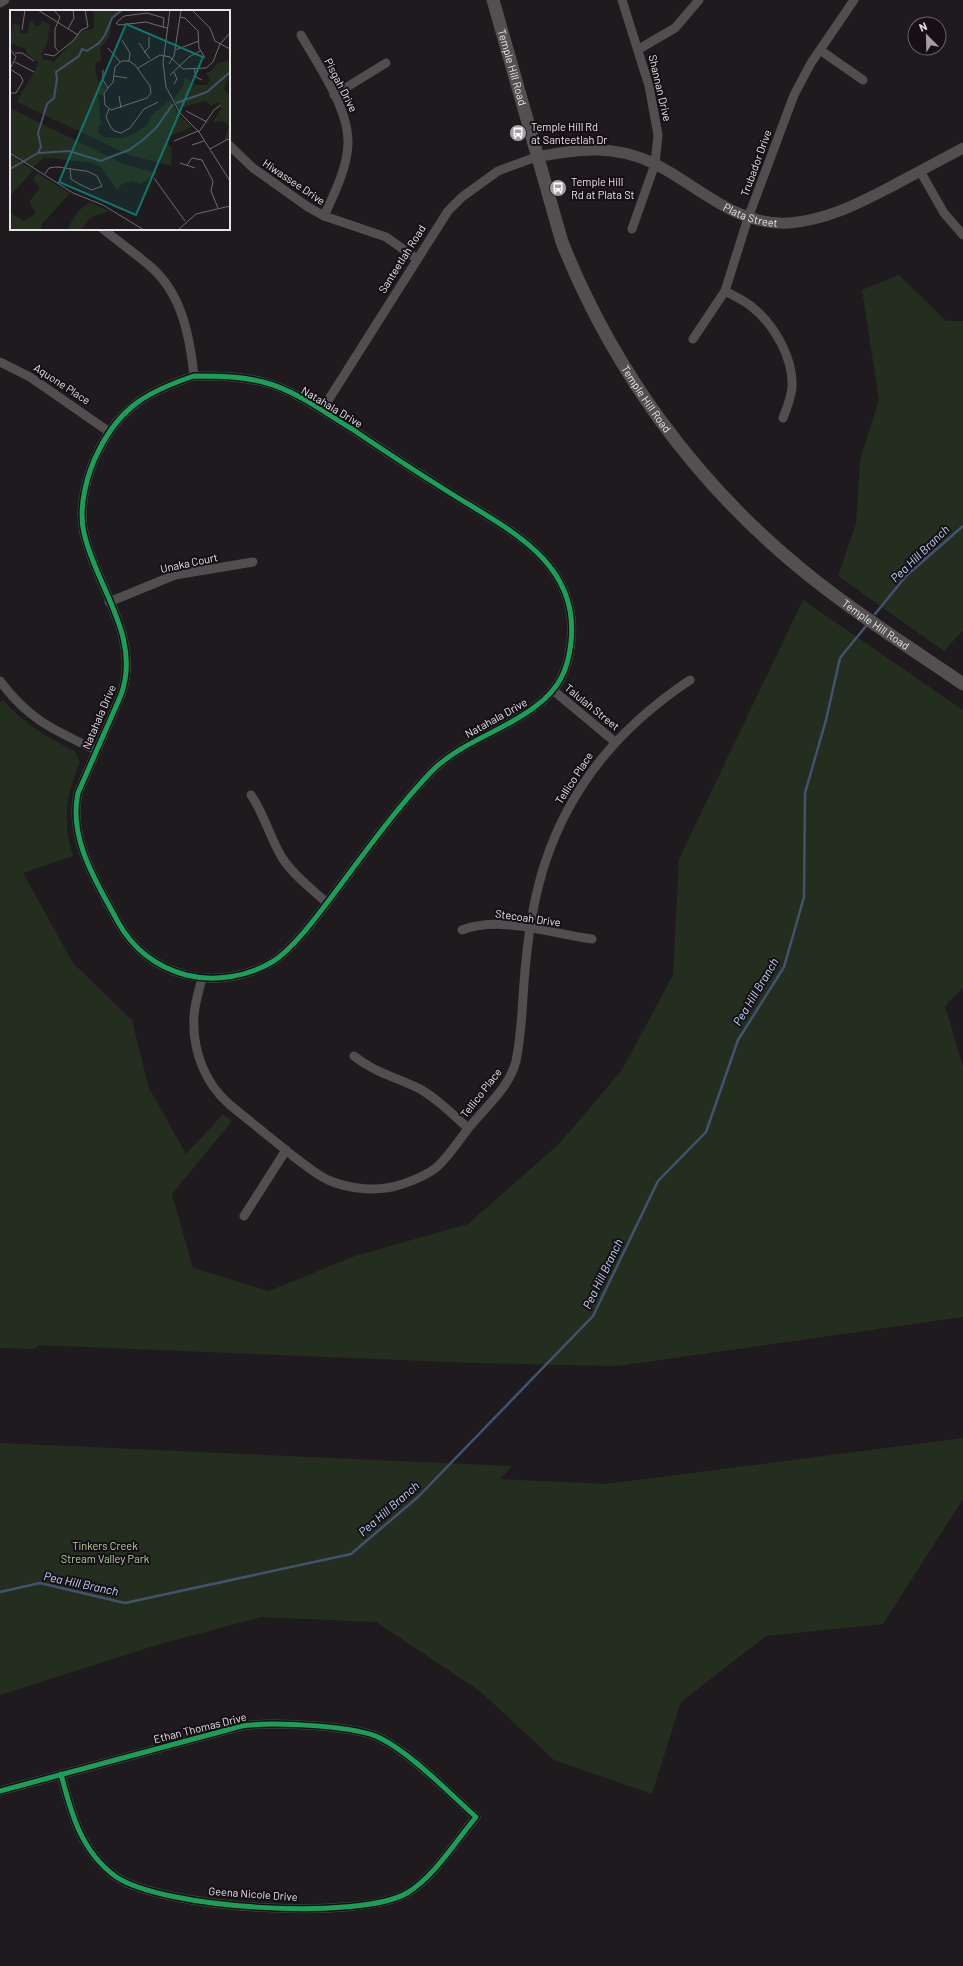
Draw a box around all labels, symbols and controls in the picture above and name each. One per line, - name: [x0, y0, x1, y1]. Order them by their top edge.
- inset map: [10, 10, 230, 230]
- north arrow: [907, 16, 947, 56]
- text: N: [917, 19, 929, 34]
- street label: Temple Hill Road: [496, 28, 530, 107]
- street label: Shannan Drive: [646, 53, 675, 123]
- street label: Pisgah Drive: [322, 56, 361, 114]
- place label: Temple Hill Rd at Santeetlah Dr: [531, 120, 607, 146]
- bus stop icon: Temple Hill Rd at Santeetlah Dr: [508, 123, 528, 143]
- street label: Trubador Drive: [737, 128, 774, 198]
- street label: Hiwassee Drive: [261, 156, 328, 207]
- place label: Temple Hill Rd at Plata St: [571, 175, 635, 201]
- bus stop icon: Temple Hill Rd at Plata St: [548, 178, 568, 198]
- street label: Plata Street: [721, 200, 778, 229]
- street label: Santeetlah Road: [375, 222, 428, 295]
- street label: Aquone Place: [32, 361, 93, 407]
- street label: Temple Hill Road: [619, 362, 674, 435]
- street label: Natahala Drive: [299, 383, 365, 430]
- water label: Pea Hill Branch: [887, 522, 952, 585]
- street label: Unaka Court: [159, 550, 219, 575]
- street label: Temple Hill Road: [840, 596, 912, 652]
- street label: Talulah Street: [562, 681, 622, 733]
- street label: Natahala Drive: [79, 682, 118, 751]
- street label: Natahala Drive: [462, 695, 529, 740]
- street label: Tellico Place: [552, 749, 595, 806]
- street label: Stecoah Drive: [494, 906, 562, 929]
- water label: Pea Hill Branch: [730, 955, 781, 1028]
- street label: Tellico Place: [457, 1065, 504, 1120]
- water label: Pea Hill Branch: [579, 1236, 625, 1311]
- water label: Pea Hill Branch: [355, 1478, 422, 1538]
- park label: Tinkers Creek Stream Valley Park: [61, 1539, 150, 1565]
- water label: Pea Hill Branch: [43, 1568, 120, 1598]
- street label: Ethan Thomas Drive: [152, 1710, 248, 1745]
- street label: Geena Nicole Drive: [208, 1884, 298, 1903]

